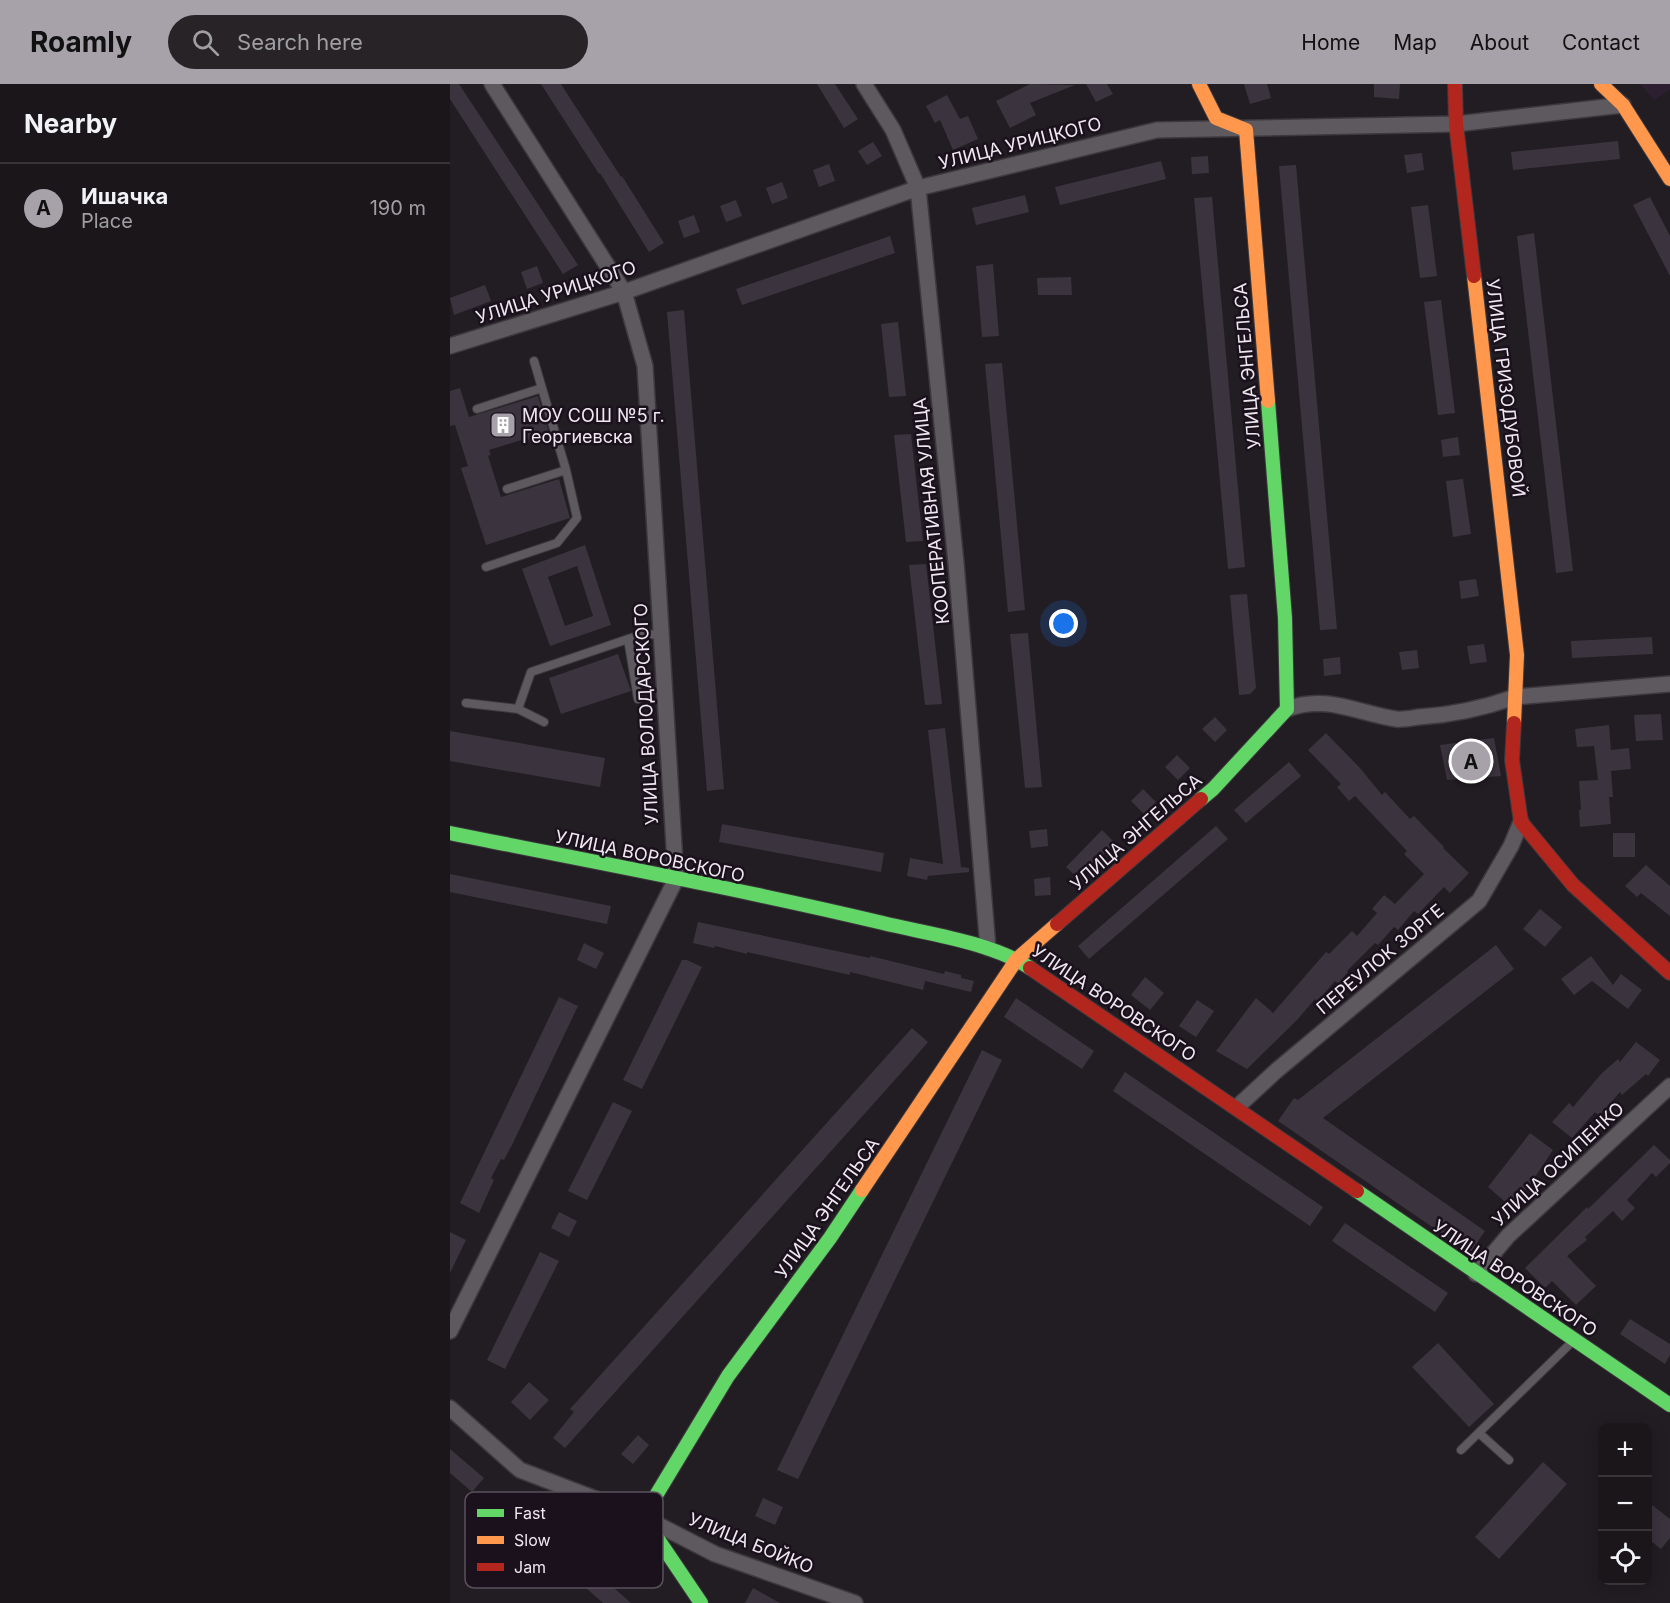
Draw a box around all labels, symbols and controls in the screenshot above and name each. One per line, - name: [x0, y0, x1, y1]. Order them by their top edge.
- search box: [168, 15, 588, 69]
- text: Roamly: [30, 25, 132, 59]
- icon: search: [189, 26, 222, 59]
- text: Search here: [237, 29, 363, 55]
- text: Home: [1301, 30, 1360, 55]
- text: Map: [1393, 30, 1437, 55]
- text: About: [1470, 30, 1529, 55]
- text: Contact: [1562, 30, 1640, 55]
- text: Nearby: [24, 108, 117, 139]
- street label: УЛИЦА УРИЦКОГО: [936, 113, 1104, 173]
- text: Ишачка: [81, 183, 168, 209]
- text: A: [36, 196, 51, 220]
- text: 190 m: [370, 196, 426, 220]
- text: Place: [81, 209, 133, 233]
- street label: УЛИЦА УРИЦКОГО: [473, 256, 639, 328]
- street label: УЛИЦА ГРИЗОДУБОВОЙ: [1482, 278, 1531, 498]
- street label: УЛИЦА ЭНГЕЛЬСА: [1229, 282, 1265, 450]
- street label: КООПЕРАТИВНАЯ УЛИЦА: [909, 397, 953, 625]
- place label: МОУ СОШ №5 г. Георгиевска: [522, 405, 665, 447]
- building icon: МОУ СОШ №5 г. Георгиевска: [488, 410, 518, 440]
- street label: УЛИЦА ВОЛОДАРСКОГО: [630, 602, 662, 826]
- your location: [1049, 609, 1078, 638]
- pin: A: [1452, 738, 1490, 784]
- street label: УЛИЦА ЭНГЕЛЬСА: [1066, 769, 1206, 895]
- street label: УЛИЦА ВОРОВСКОГО: [553, 826, 747, 886]
- street label: ПЕРЕУЛОК ЗОРГЕ: [1312, 900, 1448, 1018]
- street label: УЛИЦА ВОРОВСКОГО: [1028, 940, 1200, 1066]
- street label: УЛИЦА ОСИПЕНКО: [1488, 1098, 1628, 1230]
- street label: УЛИЦА ЭНГЕЛЬСА: [771, 1134, 883, 1282]
- street label: УЛИЦА ВОРОВСКОГО: [1429, 1215, 1601, 1341]
- map controls: [1598, 1423, 1652, 1585]
- button: +: [1598, 1423, 1652, 1477]
- button: −: [1598, 1477, 1652, 1531]
- legend: [465, 1492, 663, 1588]
- text: Fast: [514, 1503, 546, 1523]
- street label: УЛИЦА БОЙКО: [685, 1507, 817, 1578]
- text: Slow: [514, 1530, 551, 1550]
- button: locate: [1598, 1531, 1652, 1585]
- text: Jam: [514, 1557, 546, 1577]

